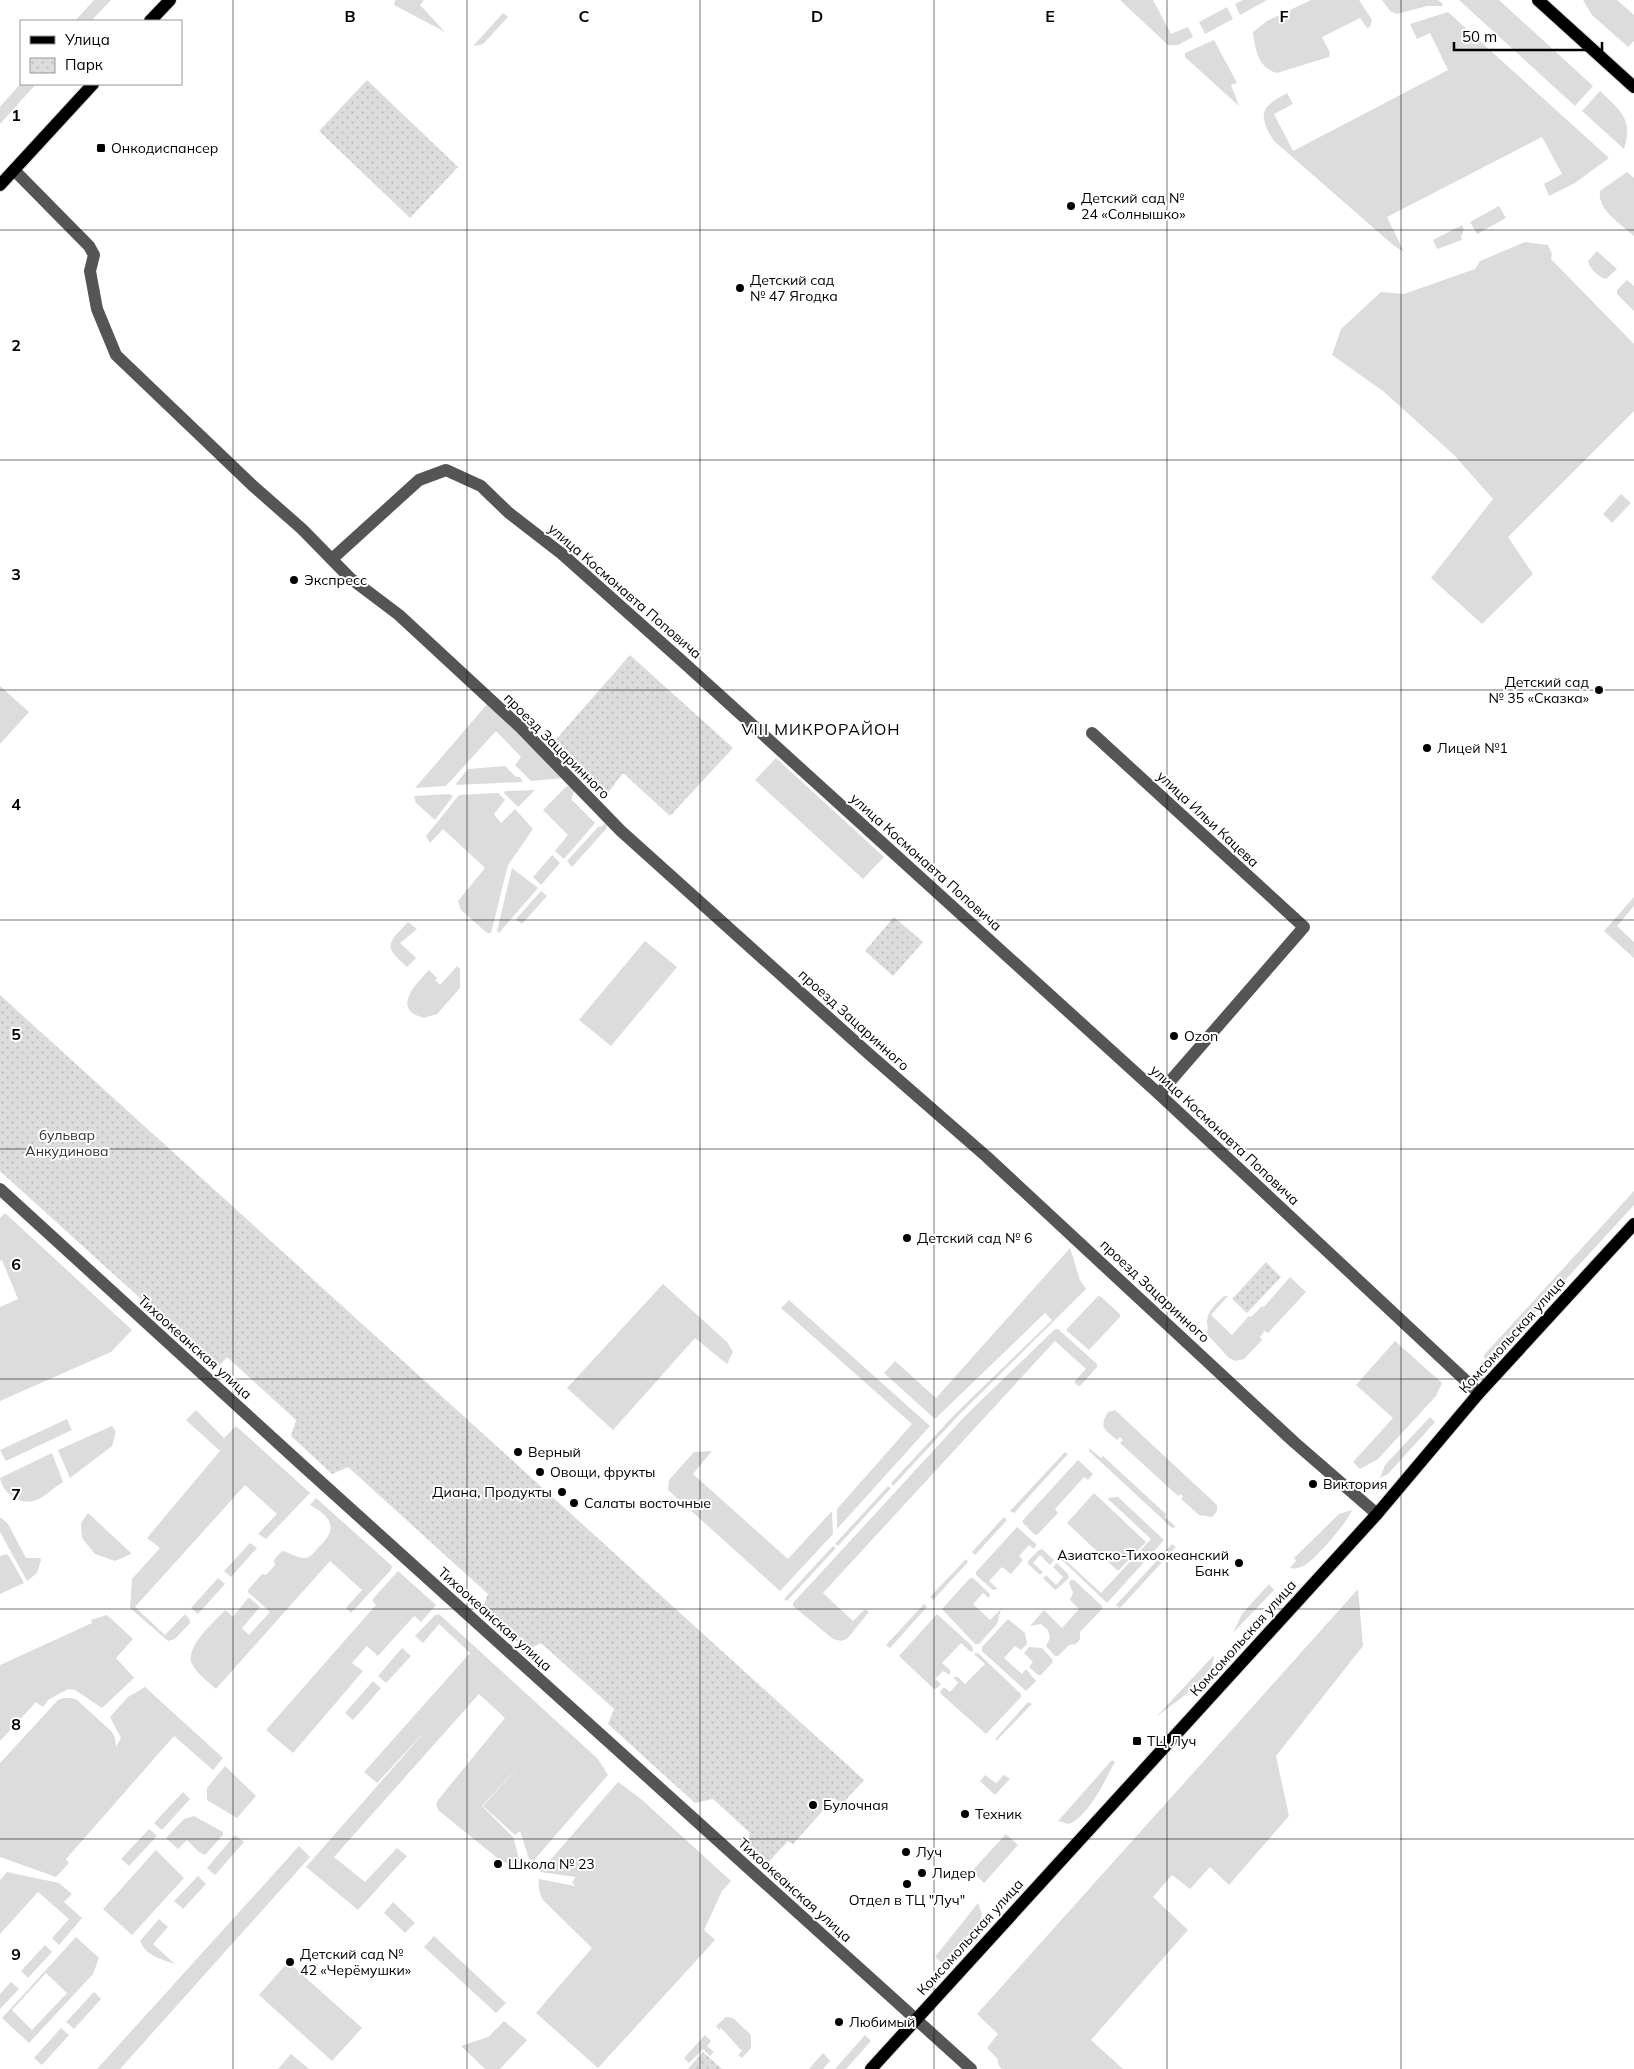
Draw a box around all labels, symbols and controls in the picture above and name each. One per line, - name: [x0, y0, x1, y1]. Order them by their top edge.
- text: B: [344, 6, 356, 26]
- text: C: [579, 6, 590, 26]
- text: D: [811, 6, 823, 26]
- text: E: [1045, 6, 1055, 26]
- text: F: [1279, 6, 1289, 26]
- legend: [20, 20, 182, 85]
- scale bar: [1454, 20, 1602, 52]
- text: 50 m: [1462, 27, 1497, 46]
- text: Улица: [64, 30, 110, 49]
- text: Парк: [65, 55, 104, 74]
- text: 1: [11, 105, 21, 125]
- place label: Онкодиспансер: [111, 139, 218, 157]
- marker: Онкодиспансер: [95, 142, 107, 154]
- place label: Детский сад № 24 «Солнышко»: [1081, 189, 1186, 223]
- marker: Детский сад № 24 «Солнышко»: [1065, 200, 1077, 212]
- place label: Детский сад № 47 Ягодка: [750, 271, 838, 305]
- marker: Детский сад № 47 Ягодка: [734, 282, 746, 294]
- text: 2: [11, 335, 21, 355]
- street label: улица Космонавта Поповича: [545, 519, 705, 663]
- text: 3: [11, 564, 21, 584]
- place label: Экспресс: [304, 571, 367, 589]
- marker: Экспресс: [288, 574, 300, 586]
- place label: Детский сад № 35 «Сказка»: [1488, 673, 1589, 707]
- marker: Детский сад № 35 «Сказка»: [1593, 684, 1605, 696]
- street label: проезд Зацаринного: [500, 689, 614, 803]
- district label: VIII МИКРОРАЙОН: [741, 719, 901, 739]
- place label: Лицей №1: [1437, 739, 1508, 757]
- marker: Лицей №1: [1421, 742, 1433, 754]
- street label: улица Ильи Кацева: [1153, 767, 1263, 871]
- street label: улица Космонавта Поповича: [847, 789, 1005, 935]
- text: 4: [11, 794, 21, 814]
- street label: проезд Зацаринного: [795, 965, 913, 1075]
- text: 5: [11, 1024, 21, 1044]
- place label: Ozon: [1184, 1027, 1218, 1045]
- marker: Ozon: [1168, 1030, 1180, 1042]
- street label: улица Космонавта Поповича: [1147, 1061, 1303, 1209]
- park label: бульвар Анкудинова: [25, 1126, 109, 1160]
- place label: Детский сад № 6: [917, 1229, 1032, 1247]
- marker: Детский сад № 6: [901, 1232, 913, 1244]
- street label: проезд Зацаринного: [1097, 1236, 1213, 1346]
- text: 6: [11, 1254, 21, 1274]
- street label: Комсомольская улица: [1455, 1273, 1569, 1397]
- street label: Тихоокеанская улица: [134, 1291, 256, 1403]
- place label: Верный: [528, 1443, 581, 1461]
- marker: Верный: [512, 1446, 524, 1458]
- place label: Овощи, фрукты: [550, 1463, 656, 1481]
- marker: Овощи, фрукты: [534, 1466, 546, 1478]
- place label: Виктория: [1323, 1475, 1387, 1493]
- marker: Виктория: [1307, 1478, 1319, 1490]
- place label: Диана, Продукты: [432, 1483, 552, 1501]
- text: 7: [11, 1484, 21, 1504]
- marker: Диана, Продукты: [556, 1486, 568, 1498]
- place label: Салаты восточные: [584, 1494, 711, 1512]
- marker: Салаты восточные: [568, 1497, 580, 1509]
- place label: Азиатско-Тихоокеанский Банк: [1057, 1546, 1229, 1580]
- marker: Азиатско-Тихоокеанский Банк: [1233, 1557, 1245, 1569]
- street label: Тихоокеанская улица: [434, 1563, 556, 1675]
- street label: Комсомольская улица: [1186, 1576, 1300, 1700]
- text: 8: [11, 1714, 21, 1734]
- place label: ТЦ Луч: [1147, 1732, 1197, 1750]
- marker: ТЦ Луч: [1131, 1735, 1143, 1747]
- place label: Булочная: [823, 1796, 888, 1814]
- marker: Булочная: [807, 1799, 819, 1811]
- place label: Техник: [975, 1805, 1022, 1823]
- marker: Техник: [959, 1808, 971, 1820]
- street label: Тихоокеанская улица: [734, 1834, 856, 1946]
- place label: Луч: [916, 1843, 942, 1861]
- marker: Луч: [900, 1846, 912, 1858]
- place label: Школа № 23: [508, 1855, 595, 1873]
- marker: Школа № 23: [492, 1858, 504, 1870]
- place label: Лидер: [932, 1864, 976, 1882]
- marker: Лидер: [916, 1867, 928, 1879]
- street label: Комсомольская улица: [913, 1875, 1027, 1999]
- marker: Отдел в ТЦ "Луч": [901, 1878, 913, 1890]
- place label: Отдел в ТЦ "Луч": [849, 1891, 965, 1909]
- text: 9: [11, 1944, 21, 1964]
- place label: Детский сад № 42 «Черёмушки»: [300, 1945, 411, 1979]
- marker: Детский сад № 42 «Черёмушки»: [284, 1956, 296, 1968]
- place label: Любимый: [849, 2013, 915, 2031]
- marker: Любимый: [833, 2016, 845, 2028]

